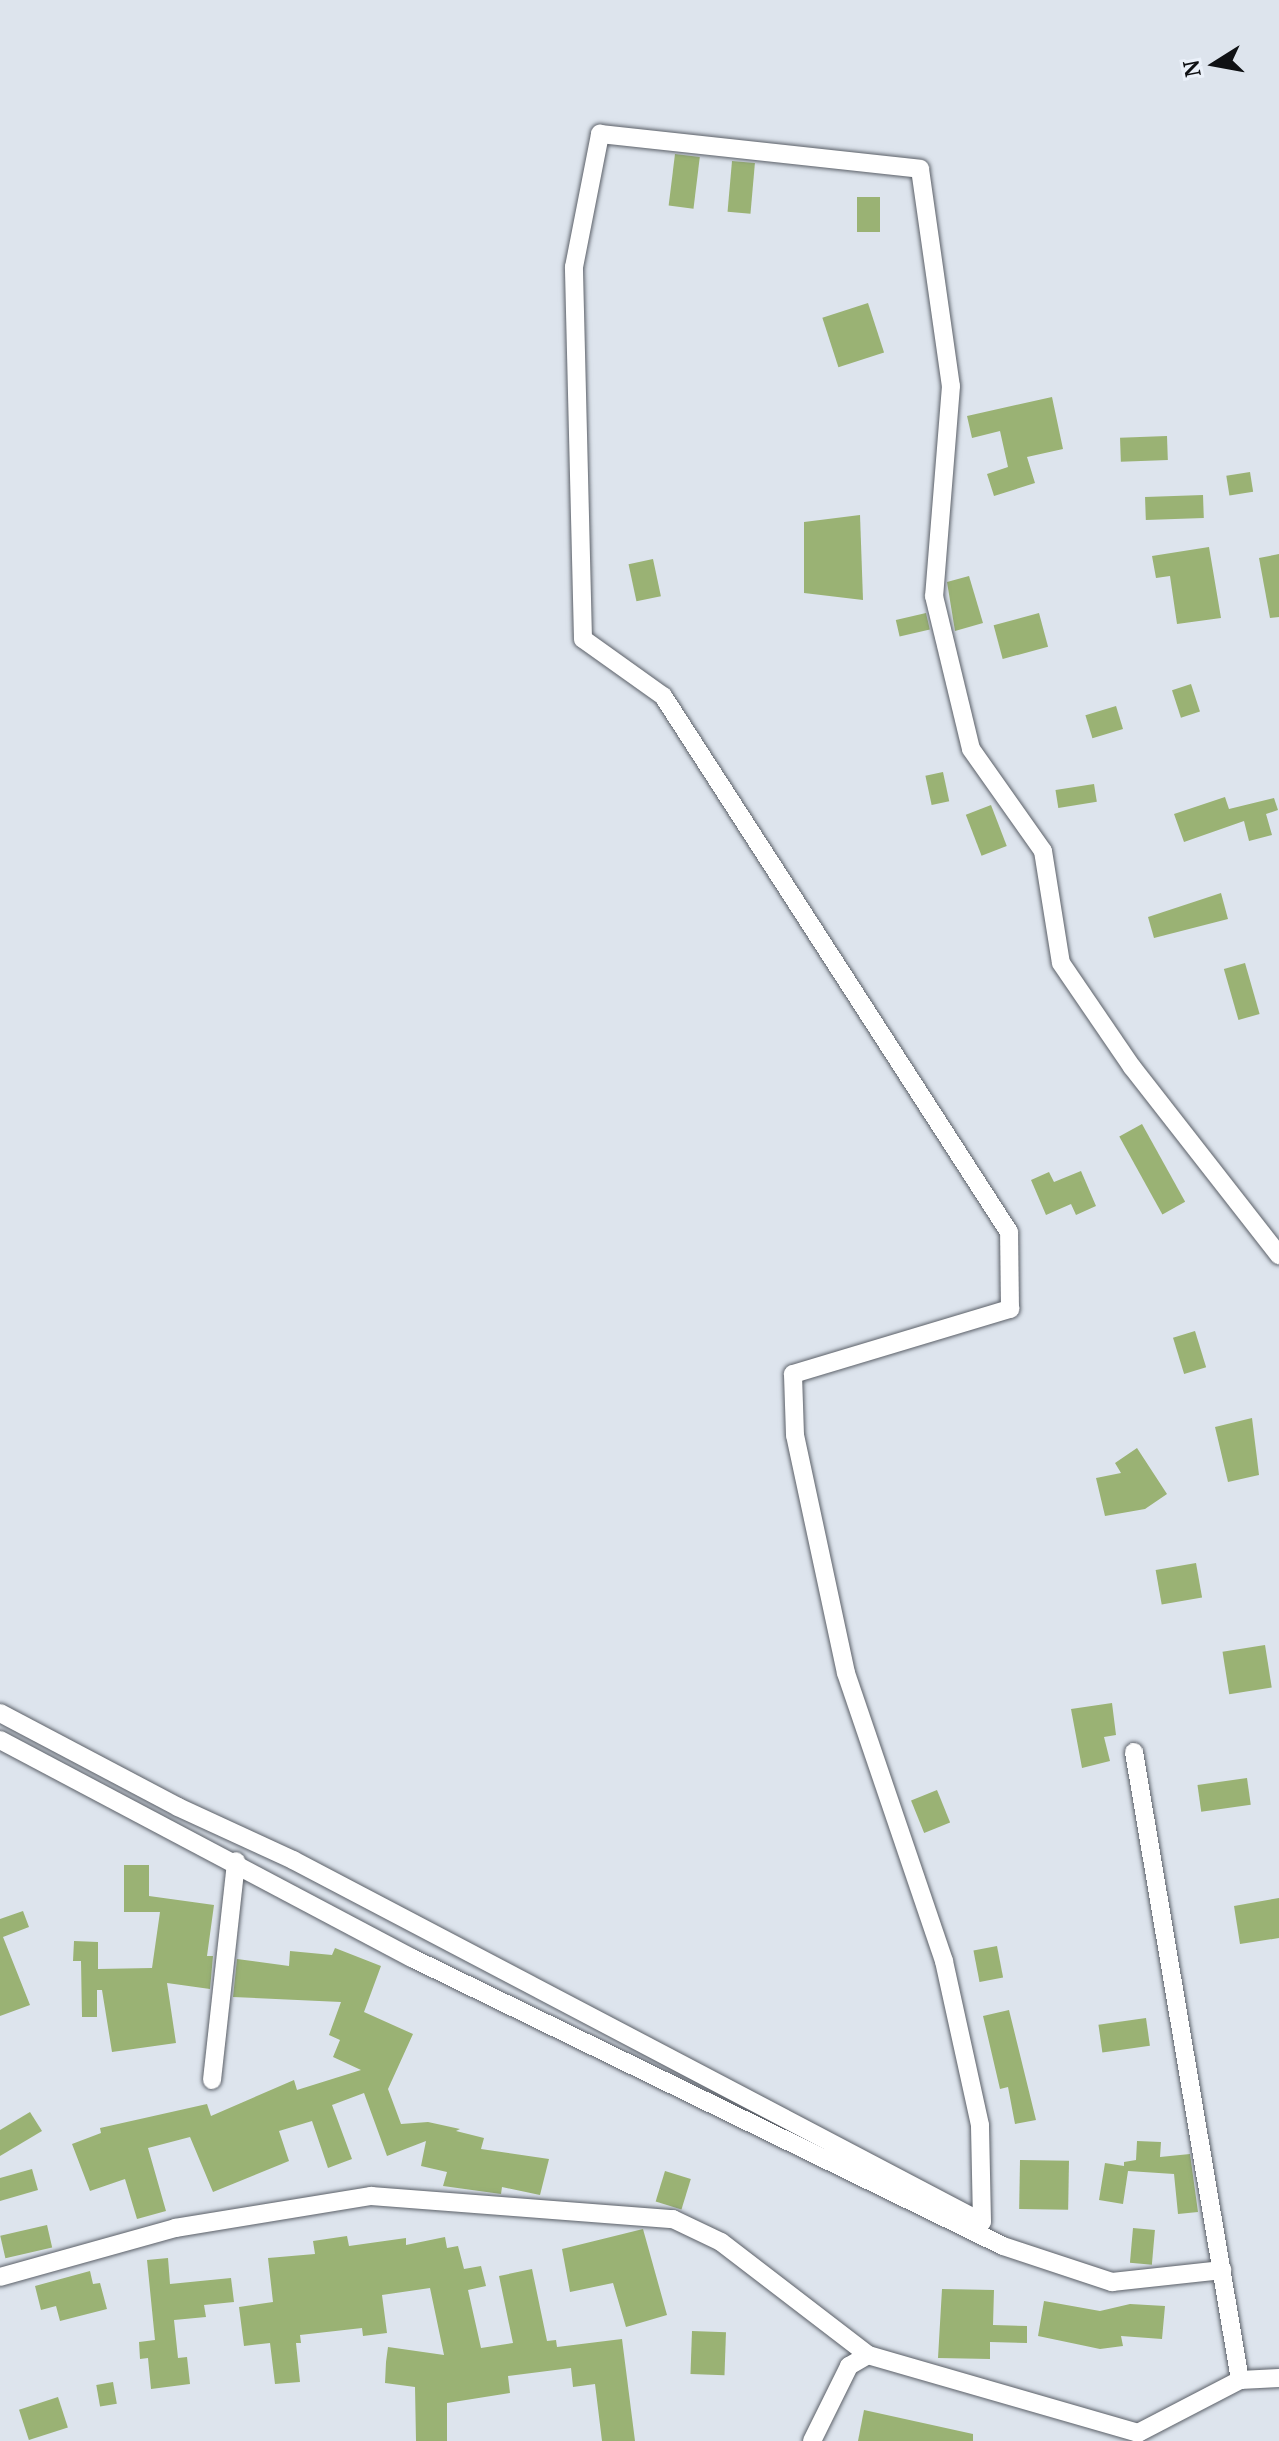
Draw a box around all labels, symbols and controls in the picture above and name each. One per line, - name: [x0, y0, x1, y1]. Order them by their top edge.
- north arrow: [1175, 24, 1255, 104]
- text: N: [1175, 58, 1207, 80]

